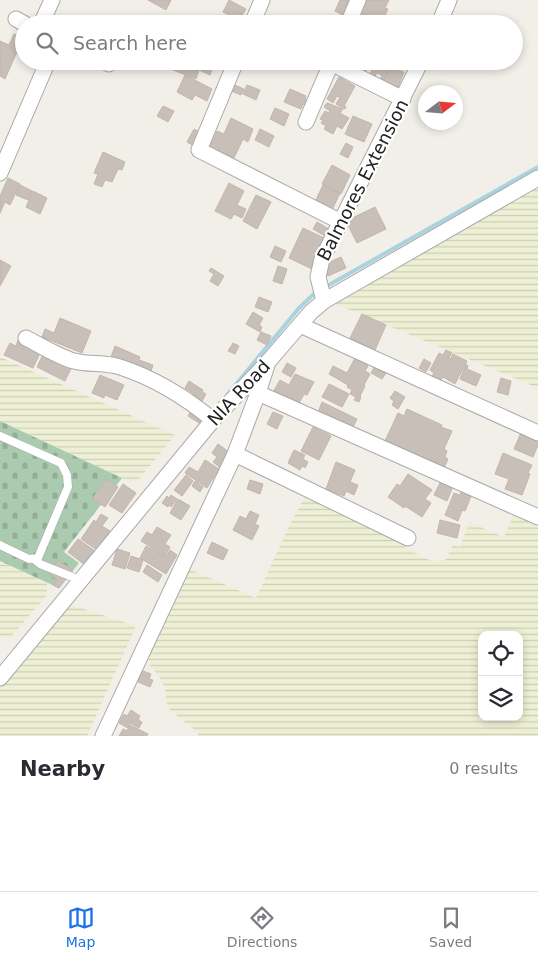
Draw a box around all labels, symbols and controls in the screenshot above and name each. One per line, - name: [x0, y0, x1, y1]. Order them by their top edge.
- search box: [15, 15, 523, 70]
- icon: search: [33, 29, 61, 57]
- text: Search here: [73, 32, 187, 54]
- north arrow: [418, 85, 463, 130]
- street label: Balmores Extension: [313, 95, 412, 264]
- street label: NIA Road: [203, 356, 274, 430]
- map controls: [478, 631, 523, 721]
- button: locate: [478, 631, 523, 676]
- button: layers: [478, 676, 523, 721]
- text: Nearby: [20, 757, 105, 781]
- text: 0 results: [449, 759, 518, 778]
- tab: Map: [66, 904, 95, 950]
- tab: Directions: [227, 904, 297, 950]
- tab: Saved: [429, 904, 472, 950]

